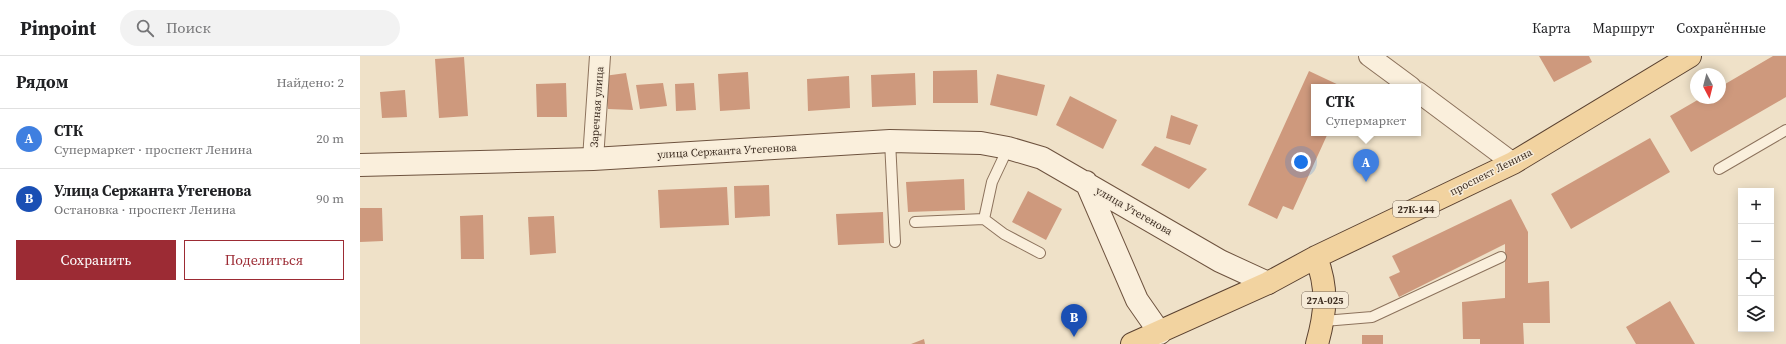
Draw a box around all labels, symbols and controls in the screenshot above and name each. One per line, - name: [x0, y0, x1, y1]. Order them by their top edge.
- search box: [120, 10, 400, 46]
- text: Pinpoint: [20, 15, 96, 41]
- icon: search: [134, 17, 156, 39]
- text: Поиск: [166, 17, 211, 38]
- text: Карта: [1532, 18, 1571, 38]
- text: Маршрут: [1593, 18, 1654, 38]
- text: Сохранённые: [1676, 18, 1766, 38]
- street label: Заречная улица: [587, 65, 607, 148]
- north arrow: [1690, 68, 1726, 104]
- text: Рядом: [16, 70, 68, 94]
- text: Найдено: 2: [277, 74, 344, 91]
- popup: [1311, 84, 1421, 136]
- text: СТК: [1326, 91, 1355, 112]
- text: Супермаркет: [1326, 112, 1406, 129]
- text: СТК: [54, 120, 83, 141]
- text: A: [25, 130, 33, 147]
- text: 20 m: [316, 130, 344, 147]
- street label: улица Сержанта Утегенова: [657, 140, 798, 162]
- text: Супермаркет · проспект Ленина: [54, 141, 252, 158]
- street label: проспект Ленина: [1447, 144, 1535, 199]
- pin: A: [1353, 149, 1379, 182]
- your location: [1291, 152, 1311, 172]
- text: Улица Сержанта Утегенова: [54, 180, 252, 201]
- street label: улица Утегенова: [1093, 183, 1176, 239]
- map controls: [1738, 188, 1774, 332]
- button: +: [1738, 188, 1774, 224]
- text: B: [25, 190, 33, 207]
- text: 90 m: [316, 190, 344, 207]
- text: Остановка · проспект Ленина: [54, 201, 236, 218]
- road number: 27К-144: [1393, 201, 1439, 217]
- button: −: [1738, 224, 1774, 260]
- button: Сохранить: [16, 240, 176, 280]
- button: Поделиться: [184, 240, 344, 280]
- button: locate: [1738, 260, 1774, 296]
- road number: 27А-025: [1302, 292, 1348, 308]
- button: layers: [1738, 296, 1774, 332]
- pin: B: [1061, 304, 1087, 337]

